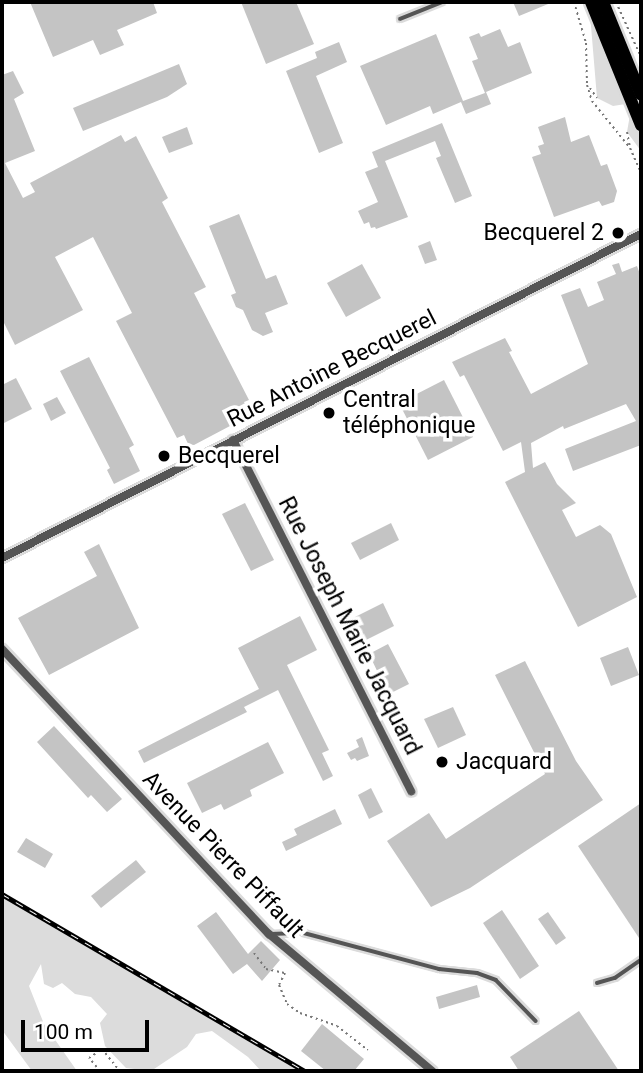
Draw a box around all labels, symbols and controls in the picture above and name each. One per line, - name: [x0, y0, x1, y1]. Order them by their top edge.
- place label: Becquerel 2: [483, 219, 604, 247]
- marker: Becquerel 2: [610, 225, 626, 241]
- street label: Rue Antoine Becquerel: [223, 304, 441, 434]
- place label: Central téléphonique: [343, 386, 475, 440]
- marker: Central téléphonique: [321, 405, 337, 421]
- place label: Becquerel: [178, 442, 280, 470]
- marker: Becquerel: [156, 448, 172, 464]
- street label: Rue Joseph Marie Jacquard: [272, 492, 426, 760]
- place label: Jacquard: [456, 748, 552, 776]
- marker: Jacquard: [434, 754, 450, 770]
- street label: Avenue Pierre Piffault: [136, 766, 310, 944]
- scale bar: [24, 1006, 152, 1050]
- text: 100 m: [34, 1020, 93, 1044]

